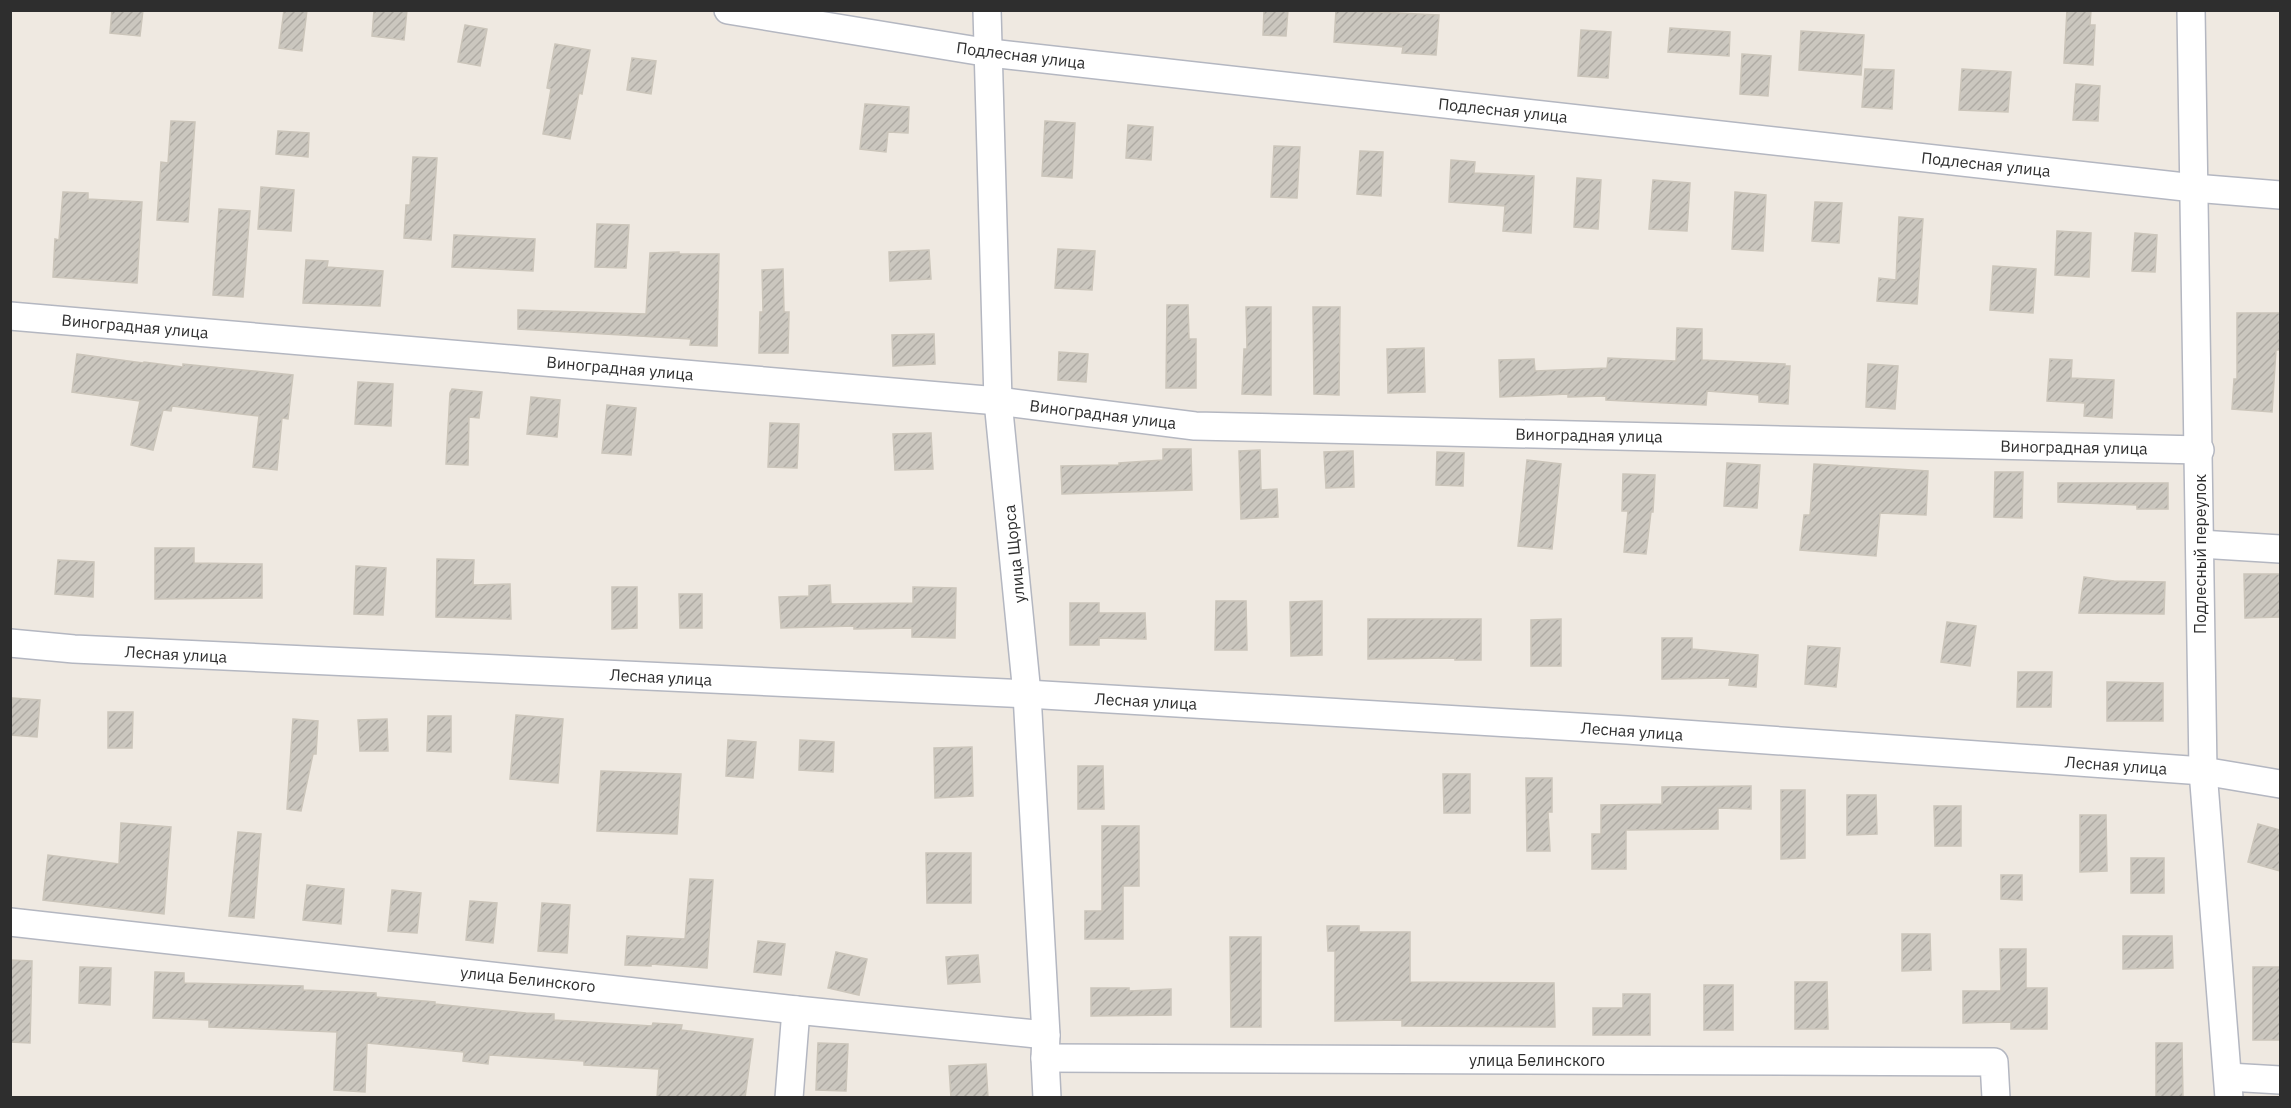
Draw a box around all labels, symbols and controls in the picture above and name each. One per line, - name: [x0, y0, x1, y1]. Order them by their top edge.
- street label: Подлесная улица: [955, 37, 1087, 73]
- street label: Подлесная улица: [1437, 93, 1569, 127]
- street label: Подлесная улица: [1920, 147, 2052, 181]
- street label: Виноградная улица: [61, 310, 210, 342]
- street label: Виноградная улица: [546, 352, 695, 384]
- street label: Виноградная улица: [1029, 395, 1178, 433]
- street label: Виноградная улица: [1515, 424, 1663, 446]
- street label: Виноградная улица: [2000, 436, 2148, 458]
- street label: Подлесный переулок: [2190, 474, 2210, 634]
- street label: улица Щорса: [999, 503, 1029, 604]
- street label: Лесная улица: [124, 641, 228, 667]
- street label: Лесная улица: [609, 664, 713, 690]
- street label: Лесная улица: [1094, 688, 1198, 714]
- street label: Лесная улица: [1580, 717, 1684, 745]
- street label: Лесная улица: [2064, 751, 2168, 779]
- street label: улица Белинского: [459, 962, 597, 996]
- street label: улица Белинского: [1469, 1050, 1605, 1070]

